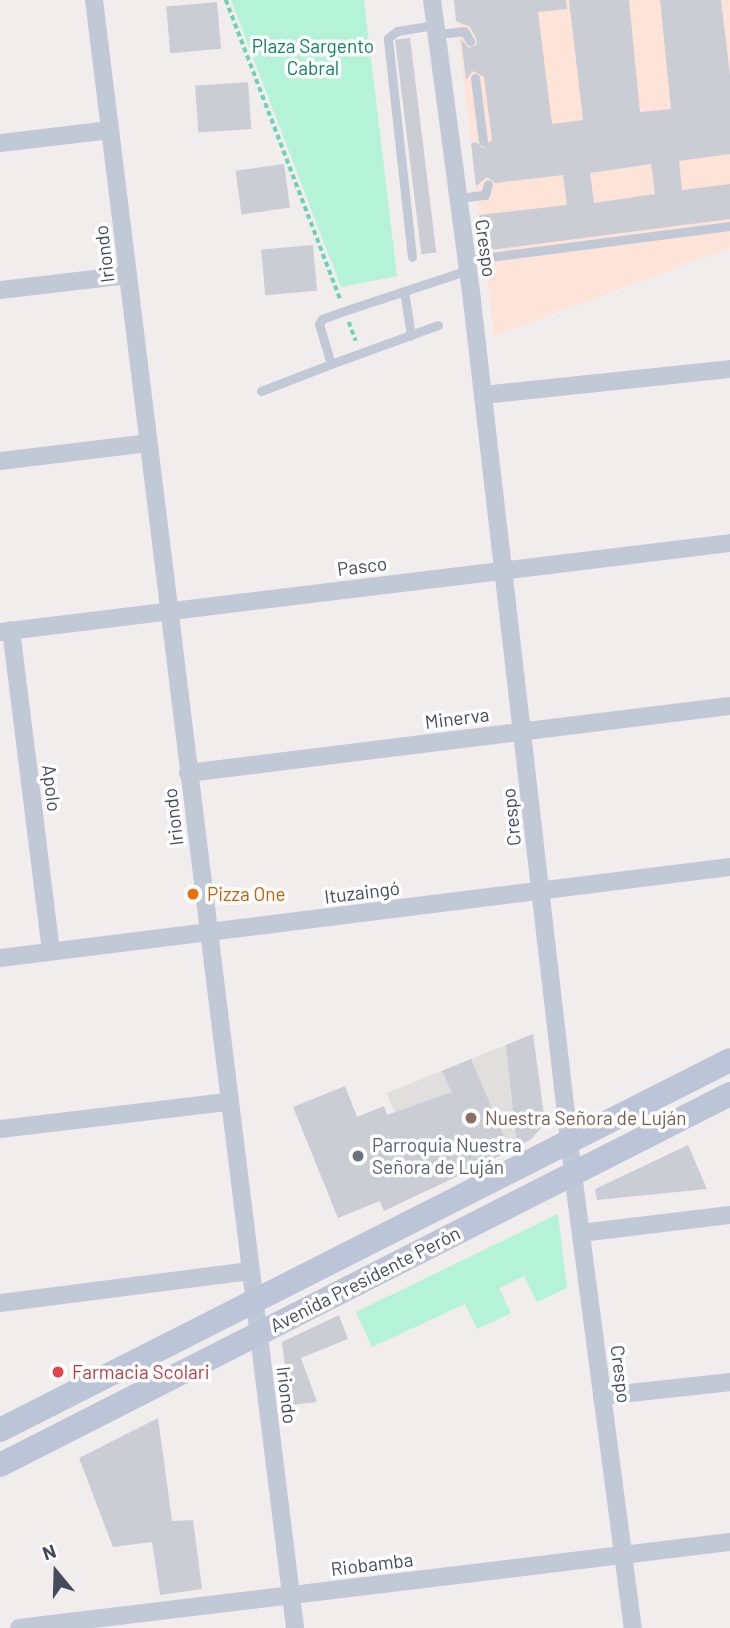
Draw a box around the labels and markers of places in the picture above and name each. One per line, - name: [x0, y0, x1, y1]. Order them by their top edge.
- place label: Pizza One: [207, 883, 286, 905]
- marker: Pizza One: [185, 886, 201, 902]
- place label: Nuestra Señora de Luján: [485, 1107, 686, 1129]
- marker: Nuestra Señora de Luján: [463, 1110, 479, 1126]
- place label: Parroquia Nuestra Señora de Luján: [372, 1134, 522, 1178]
- marker: Parroquia Nuestra Señora de Luján: [350, 1148, 366, 1164]
- place label: Farmacia Scolari: [72, 1361, 210, 1383]
- marker: Farmacia Scolari: [50, 1364, 66, 1380]

